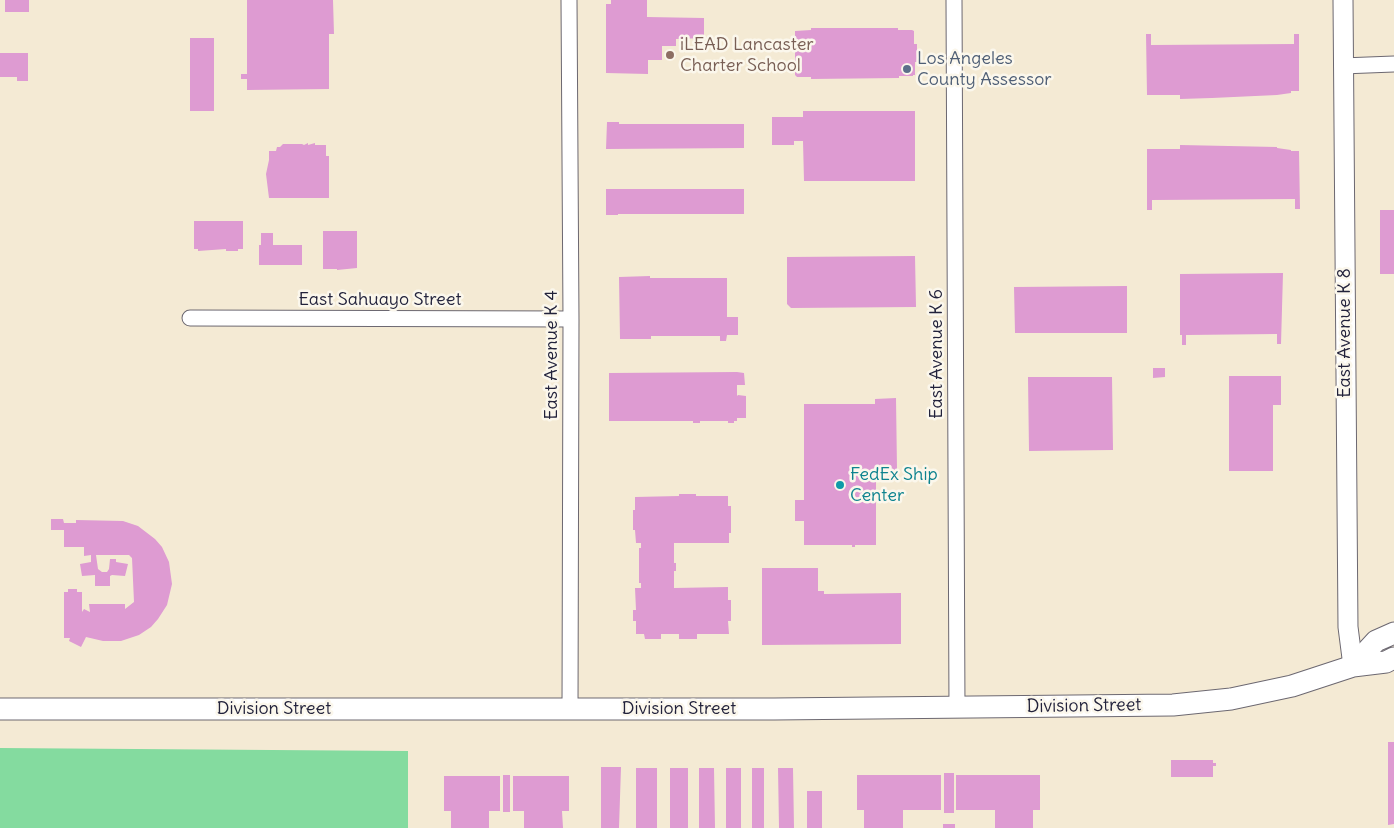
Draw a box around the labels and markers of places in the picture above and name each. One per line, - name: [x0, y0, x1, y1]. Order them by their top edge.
- place label: iLEAD Lancaster Charter School: [680, 34, 814, 76]
- place label: Los Angeles County Assessor: [917, 48, 1052, 90]
- marker: iLEAD Lancaster Charter School: [664, 49, 676, 61]
- marker: Los Angeles County Assessor: [901, 63, 913, 75]
- place label: FedEx Ship Center: [850, 464, 938, 506]
- marker: FedEx Ship Center: [834, 479, 846, 491]

